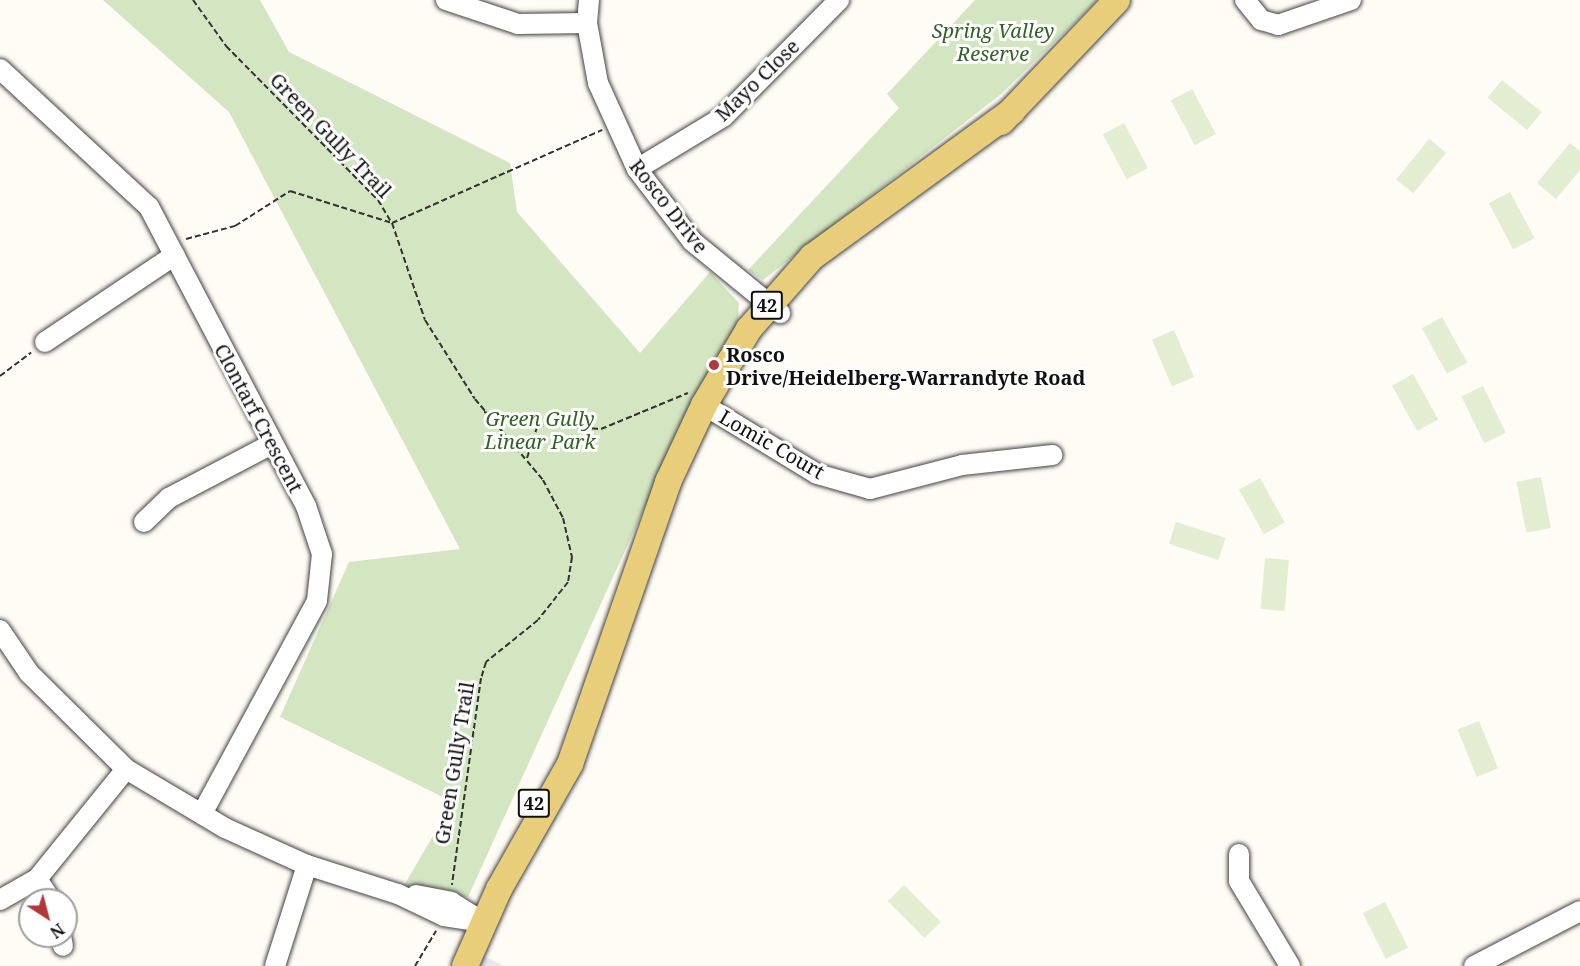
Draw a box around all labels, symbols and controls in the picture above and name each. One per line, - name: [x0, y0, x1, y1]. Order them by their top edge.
- park label: Spring Valley Reserve: [932, 19, 1054, 66]
- street label: Mayo Close: [710, 34, 804, 126]
- street label: Green Gully Trail: [265, 68, 397, 202]
- street label: Rosco Drive: [625, 154, 713, 258]
- road number: 42: [750, 290, 783, 320]
- street label: Clontarf Crescent: [210, 339, 308, 497]
- place label: Rosco Drive/Heidelberg-Warrandyte Road: [726, 342, 1085, 389]
- marker: Rosco Drive/Heidelberg-Warrandyte Road: [707, 358, 721, 372]
- street label: Lomic Court: [715, 404, 829, 484]
- park label: Green Gully Linear Park: [484, 407, 596, 454]
- street label: Green Gully Trail: [429, 680, 479, 846]
- road number: 42: [518, 788, 550, 818]
- north arrow: [18, 888, 78, 948]
- text: N: [46, 918, 69, 944]

